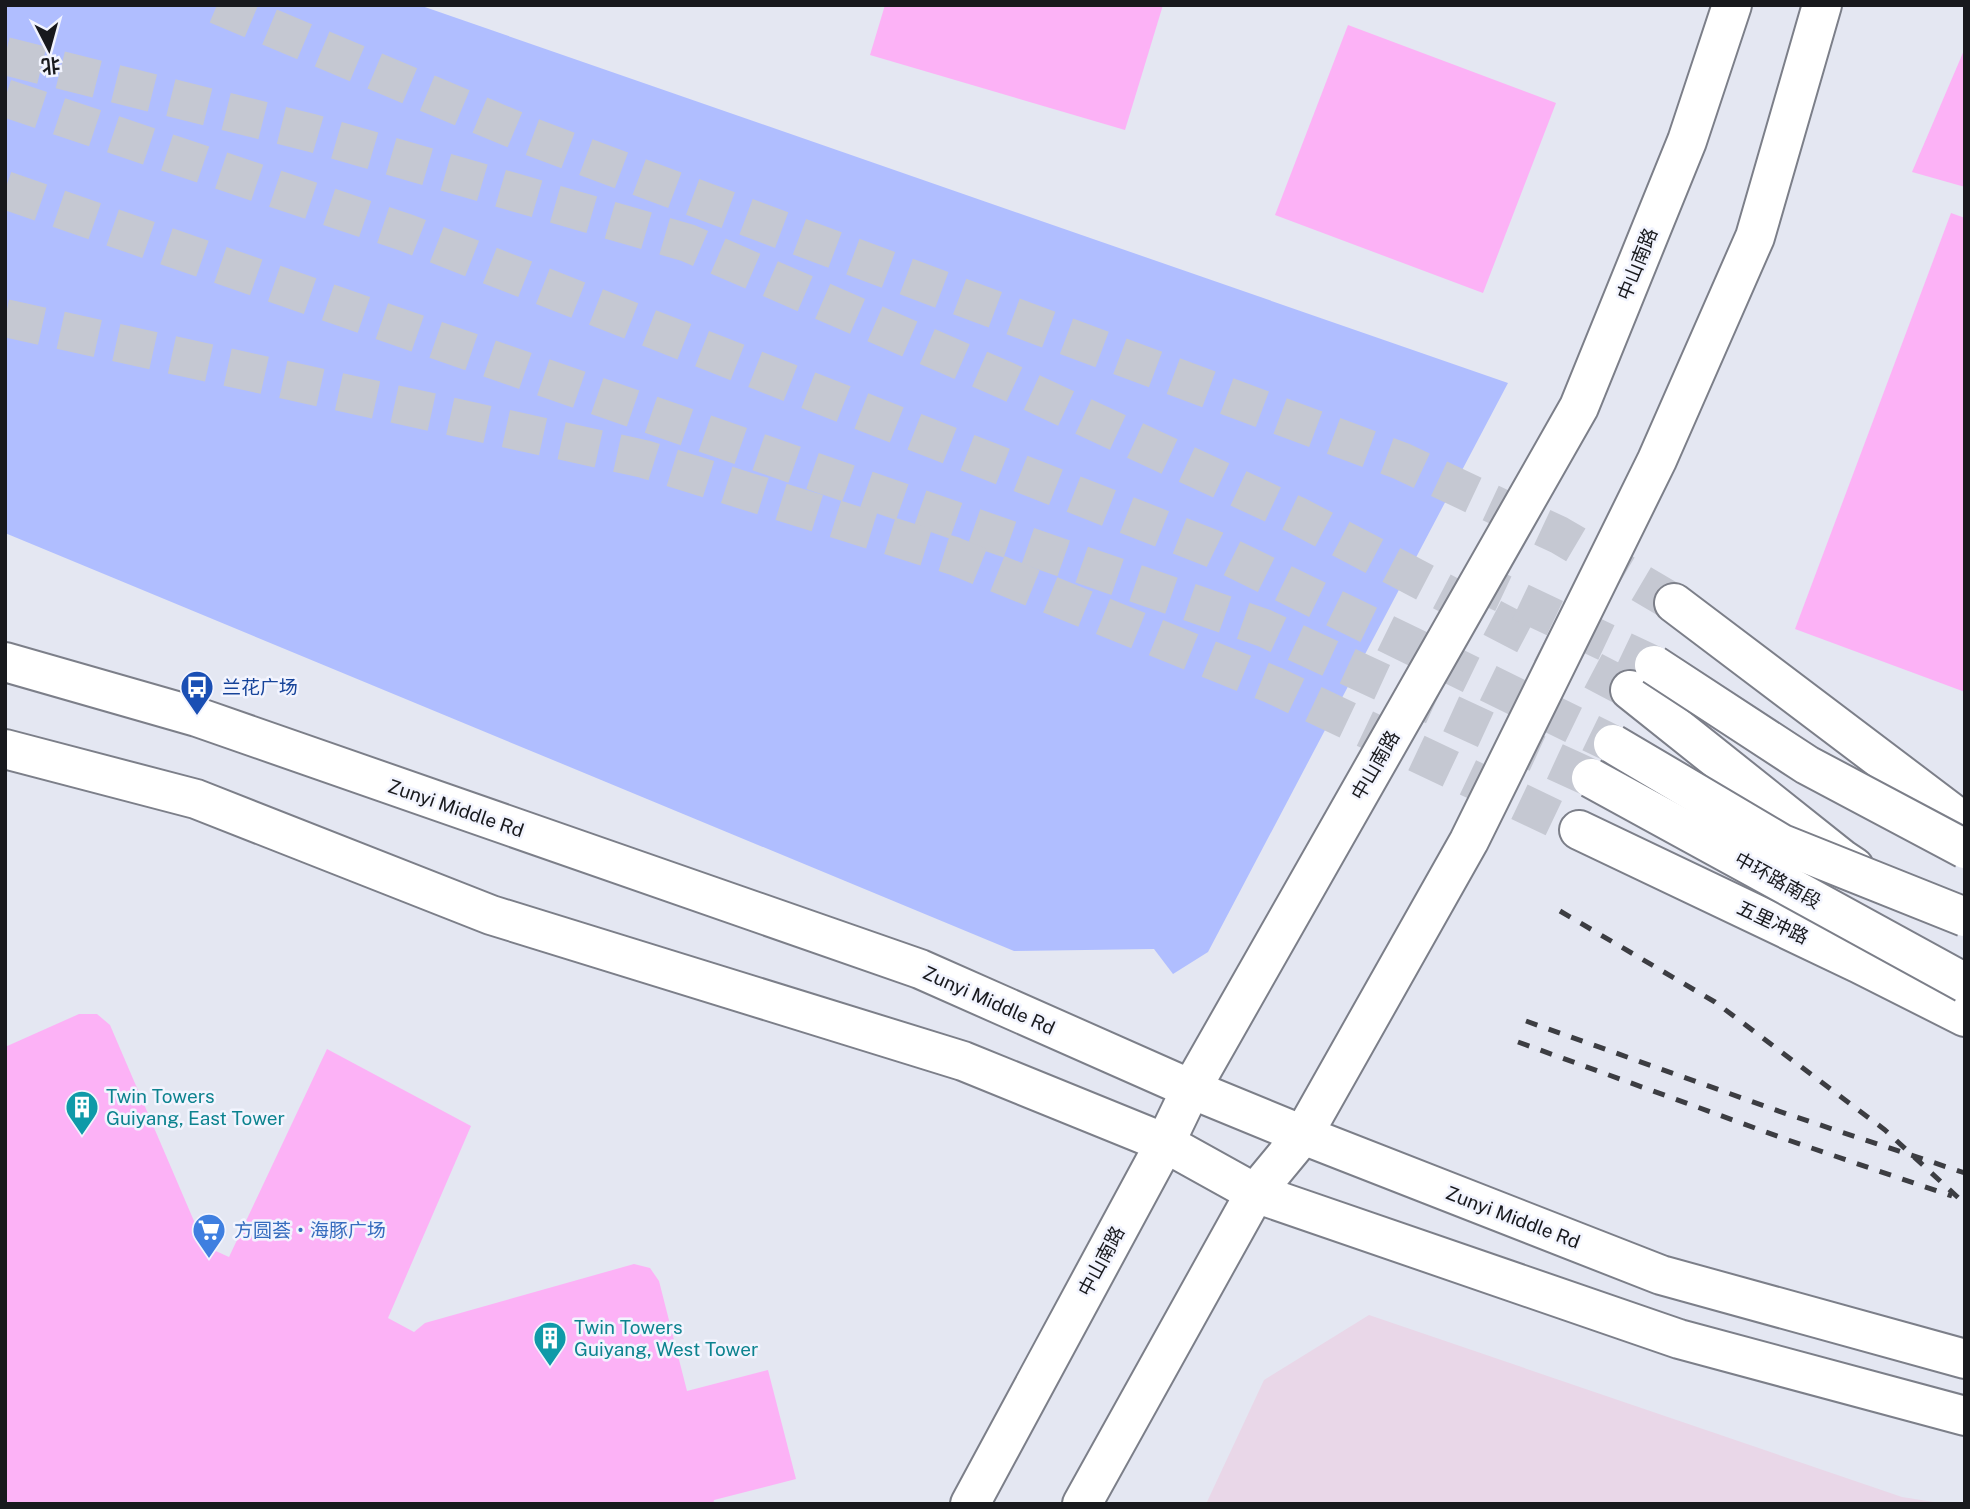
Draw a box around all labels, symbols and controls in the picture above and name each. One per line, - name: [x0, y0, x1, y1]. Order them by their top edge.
- north arrow: [14, 14, 84, 84]
- text: 北: [40, 54, 61, 78]
- street label: 中山南路: [1613, 225, 1661, 303]
- bus stop icon: 兰花广场: [178, 668, 216, 717]
- place label: 兰花广场: [222, 676, 298, 698]
- street label: 中山南路: [1346, 727, 1404, 803]
- street label: Zunyi Middle Rd: [385, 774, 527, 842]
- street label: 中环路南段: [1731, 847, 1825, 913]
- street label: 五里冲路: [1734, 896, 1812, 948]
- street label: Zunyi Middle Rd: [920, 961, 1058, 1039]
- place label: Twin Towers Guiyang, East Tower: [106, 1085, 285, 1129]
- building icon: Twin Towers Guiyang, East Tower: [63, 1088, 101, 1137]
- street label: Zunyi Middle Rd: [1443, 1181, 1583, 1253]
- supermarket icon: 方圆荟・海豚广场: [190, 1211, 228, 1260]
- place label: 方圆荟・海豚广场: [234, 1219, 386, 1241]
- street label: 中山南路: [1073, 1222, 1129, 1300]
- place label: Twin Towers Guiyang, West Tower: [574, 1316, 758, 1360]
- building icon: Twin Towers Guiyang, West Tower: [531, 1319, 569, 1368]

